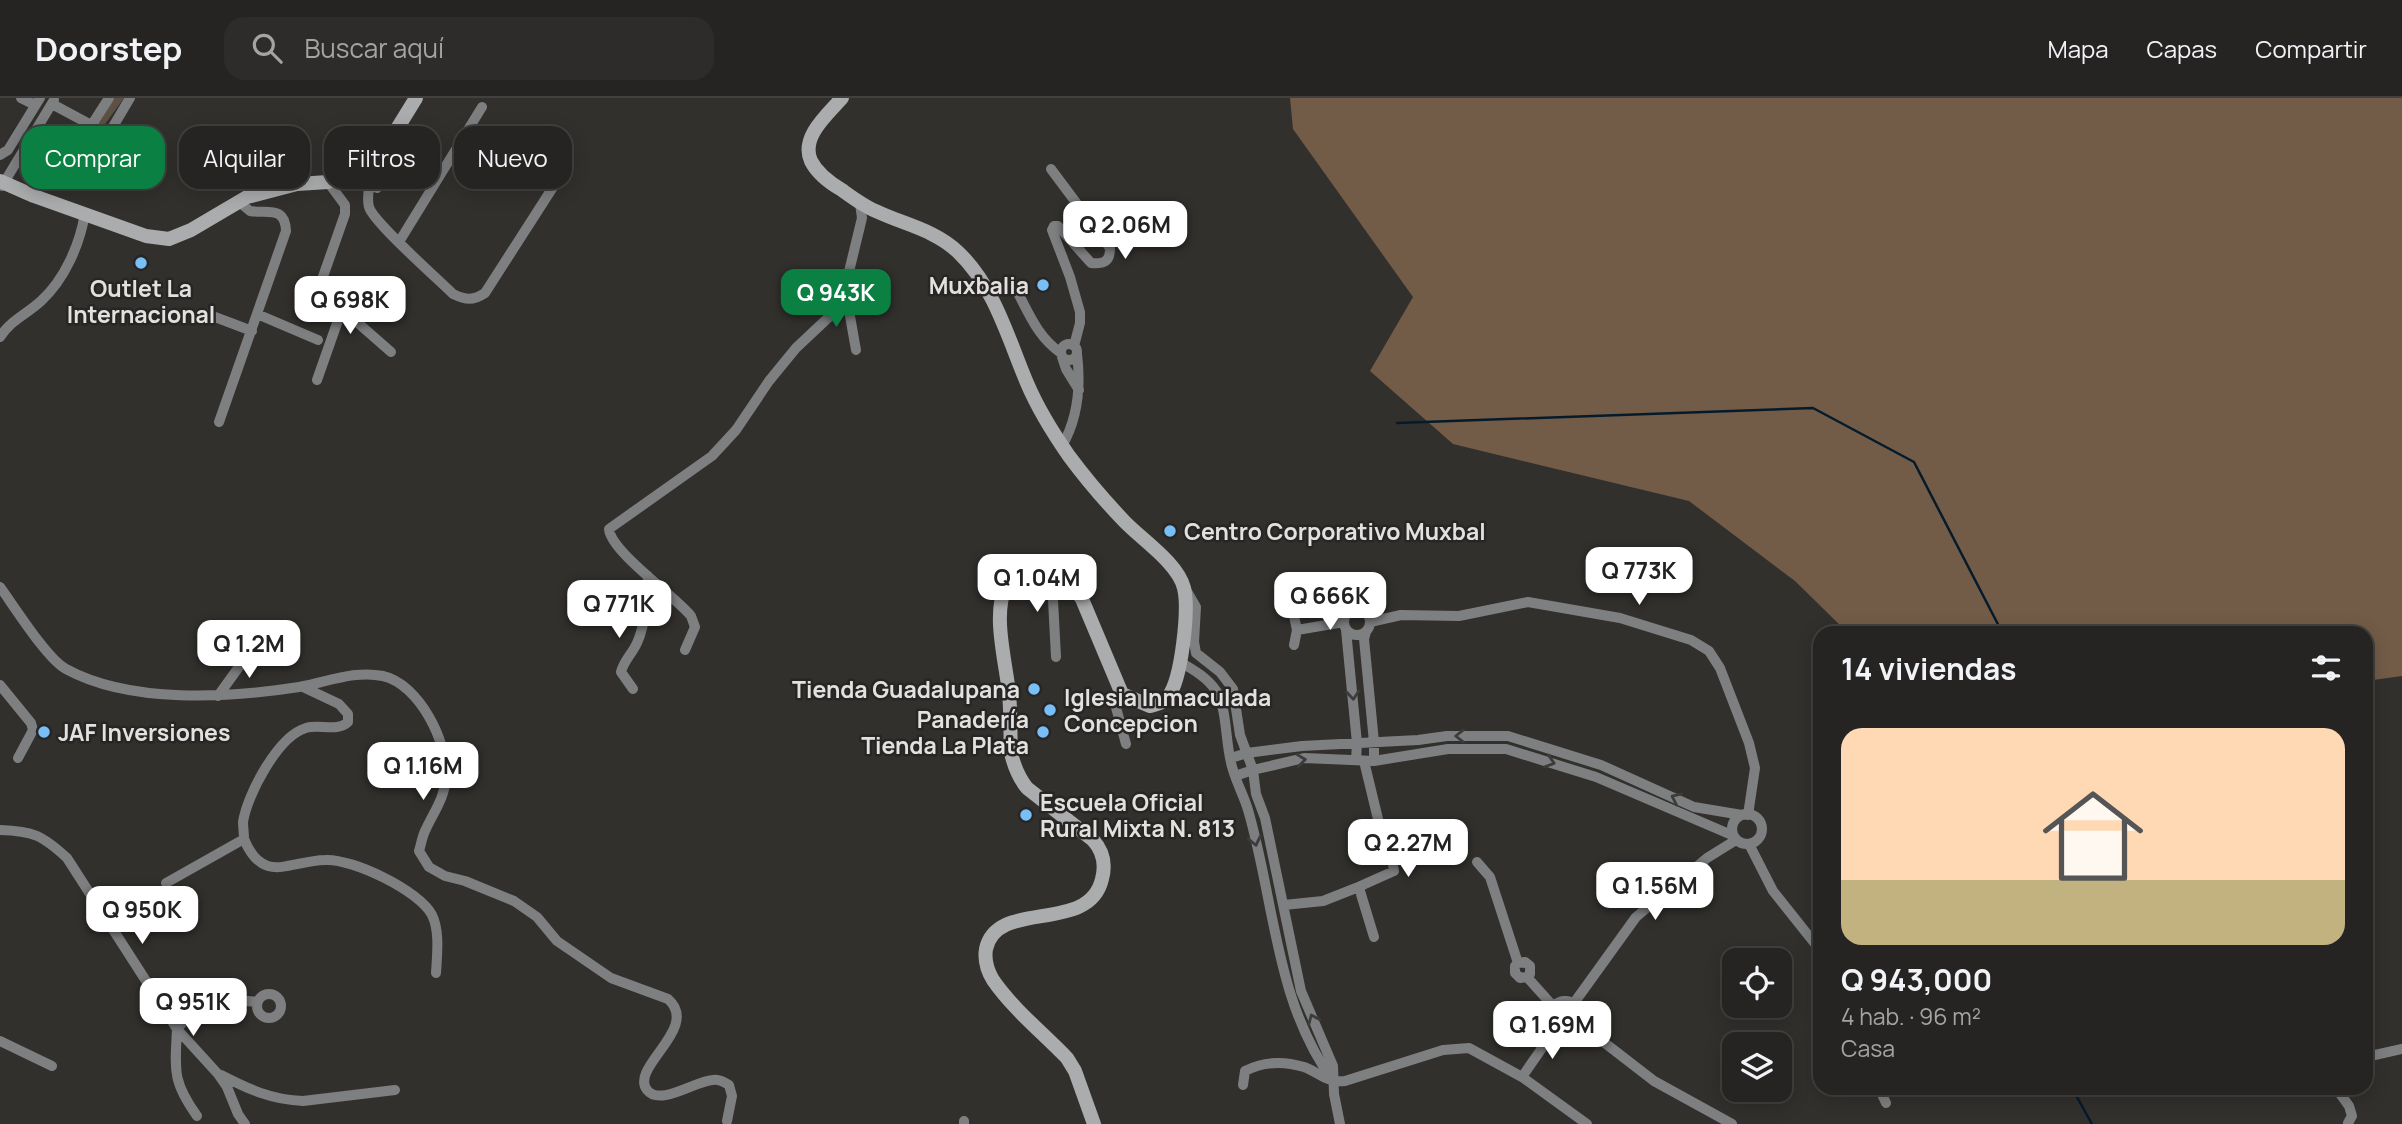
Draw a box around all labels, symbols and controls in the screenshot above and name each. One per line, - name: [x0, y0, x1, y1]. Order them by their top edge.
- search box: [224, 17, 714, 80]
- text: Doorstep: [35, 26, 182, 71]
- icon: search: [248, 29, 286, 67]
- text: Buscar aquí: [304, 30, 444, 66]
- text: Mapa: [2048, 32, 2109, 65]
- text: Capas: [2147, 32, 2217, 65]
- text: Compartir: [2255, 32, 2367, 65]
- chip: Comprar: [21, 126, 165, 189]
- chip: Alquilar: [179, 126, 310, 189]
- chip: Filtros: [324, 126, 440, 189]
- chip: Nuevo: [454, 126, 572, 189]
- pin: Q 2.06M: [1060, 202, 1190, 261]
- text: Q 2.06M: [1079, 208, 1171, 240]
- marker: Outlet La Internacional: [133, 255, 149, 271]
- place label: Muxbalia: [929, 269, 1029, 301]
- pin: Q 943K: [779, 270, 893, 329]
- place label: Outlet La Internacional: [67, 272, 215, 330]
- pin: Q 698K: [293, 276, 407, 336]
- text: Q 943K: [797, 276, 875, 308]
- marker: Muxbalia: [1035, 277, 1051, 293]
- text: Q 698K: [311, 283, 389, 315]
- place label: Centro Corporativo Muxbal: [1184, 515, 1486, 547]
- marker: Centro Corporativo Muxbal: [1162, 523, 1178, 539]
- pin: Q 773K: [1582, 547, 1696, 607]
- pin: Q 1.04M: [972, 554, 1102, 614]
- text: Q 773K: [1602, 554, 1676, 586]
- text: Q 1.04M: [994, 561, 1080, 593]
- pin: Q 666K: [1273, 573, 1387, 632]
- text: Q 666K: [1290, 579, 1370, 611]
- pin: Q 771K: [562, 580, 676, 640]
- text: Q 771K: [583, 587, 655, 619]
- pin: Q 1.2M: [192, 620, 306, 680]
- text: Q 1.2M: [213, 627, 285, 659]
- text: 14 viviendas: [1841, 648, 2017, 689]
- icon: filters: [2307, 649, 2345, 687]
- place label: Tienda Guadalupana: [792, 673, 1020, 705]
- marker: Tienda Guadalupana: [1026, 681, 1042, 697]
- place label: Iglesia Inmaculada Concepcion: [1064, 681, 1271, 739]
- one-way arrow: [1345, 690, 1360, 701]
- marker: Iglesia Inmaculada Concepcion: [1042, 702, 1058, 718]
- place label: Panadería Tienda La Plata: [861, 703, 1029, 761]
- place label: JAF Inversiones: [58, 716, 230, 748]
- marker: JAF Inversiones: [36, 724, 52, 740]
- marker: Panadería Tienda La Plata: [1035, 724, 1051, 740]
- one-way arrow: [1454, 728, 1465, 744]
- pin: Q 1.16M: [358, 742, 488, 802]
- text: Q 1.16M: [383, 749, 463, 781]
- one-way arrow: [1295, 753, 1307, 768]
- one-way arrow: [1543, 753, 1555, 768]
- icon: home: [2030, 773, 2156, 899]
- place label: Escuela Oficial Rural Mixta N. 813: [1040, 786, 1235, 844]
- one-way arrow: [1671, 793, 1683, 807]
- marker: Escuela Oficial Rural Mixta N. 813: [1018, 807, 1034, 823]
- pin: Q 2.27M: [1343, 820, 1473, 879]
- text: Q 2.27M: [1364, 826, 1452, 858]
- one-way arrow: [1247, 835, 1262, 847]
- pin: Q 1.56M: [1590, 862, 1720, 922]
- text: Q 1.56M: [1612, 869, 1698, 901]
- pin: Q 950K: [85, 886, 199, 946]
- text: Q 950K: [102, 893, 182, 925]
- map controls: [1722, 948, 1792, 1102]
- button: locate: [1722, 948, 1792, 1018]
- text: Q 943,000: [1841, 959, 1992, 1000]
- pin: Q 951K: [136, 978, 250, 1038]
- text: Q 951K: [156, 985, 230, 1017]
- text: 4 hab. · 96 m²: [1841, 1000, 1981, 1032]
- pin: Q 1.69M: [1487, 1002, 1617, 1061]
- text: Q 1.69M: [1509, 1008, 1595, 1040]
- one-way arrow: [1307, 1013, 1321, 1026]
- button: layers: [1722, 1032, 1792, 1102]
- text: Casa: [1841, 1032, 1895, 1064]

